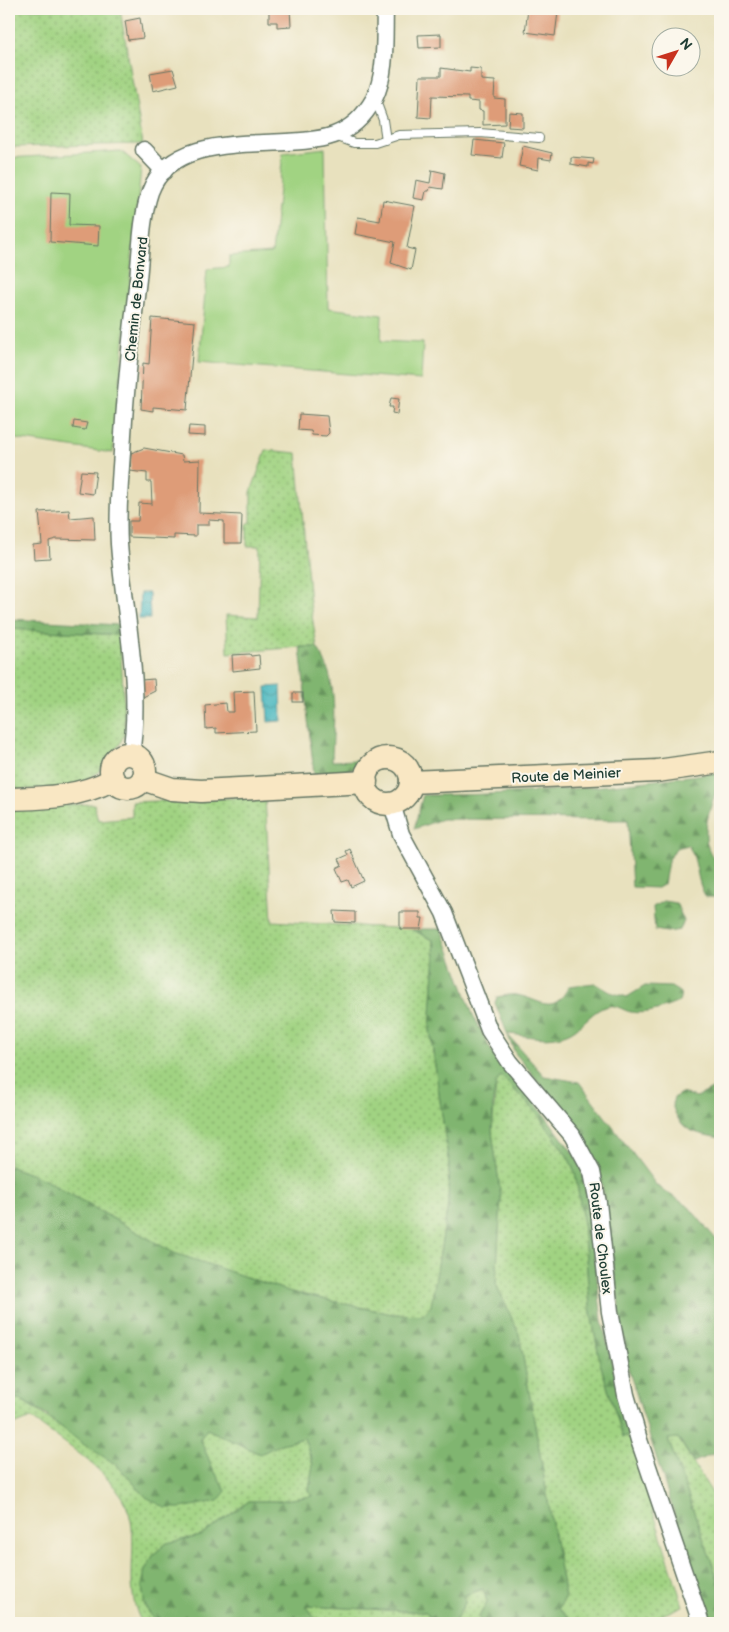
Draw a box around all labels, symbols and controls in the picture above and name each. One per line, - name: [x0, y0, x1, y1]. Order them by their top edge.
- north arrow: [652, 28, 702, 78]
- text: N: [676, 35, 696, 54]
- street label: Chemin de Bonvard: [121, 236, 152, 362]
- street label: Route de Meinier: [511, 764, 622, 787]
- street label: Route de Choulex: [585, 1181, 616, 1295]

